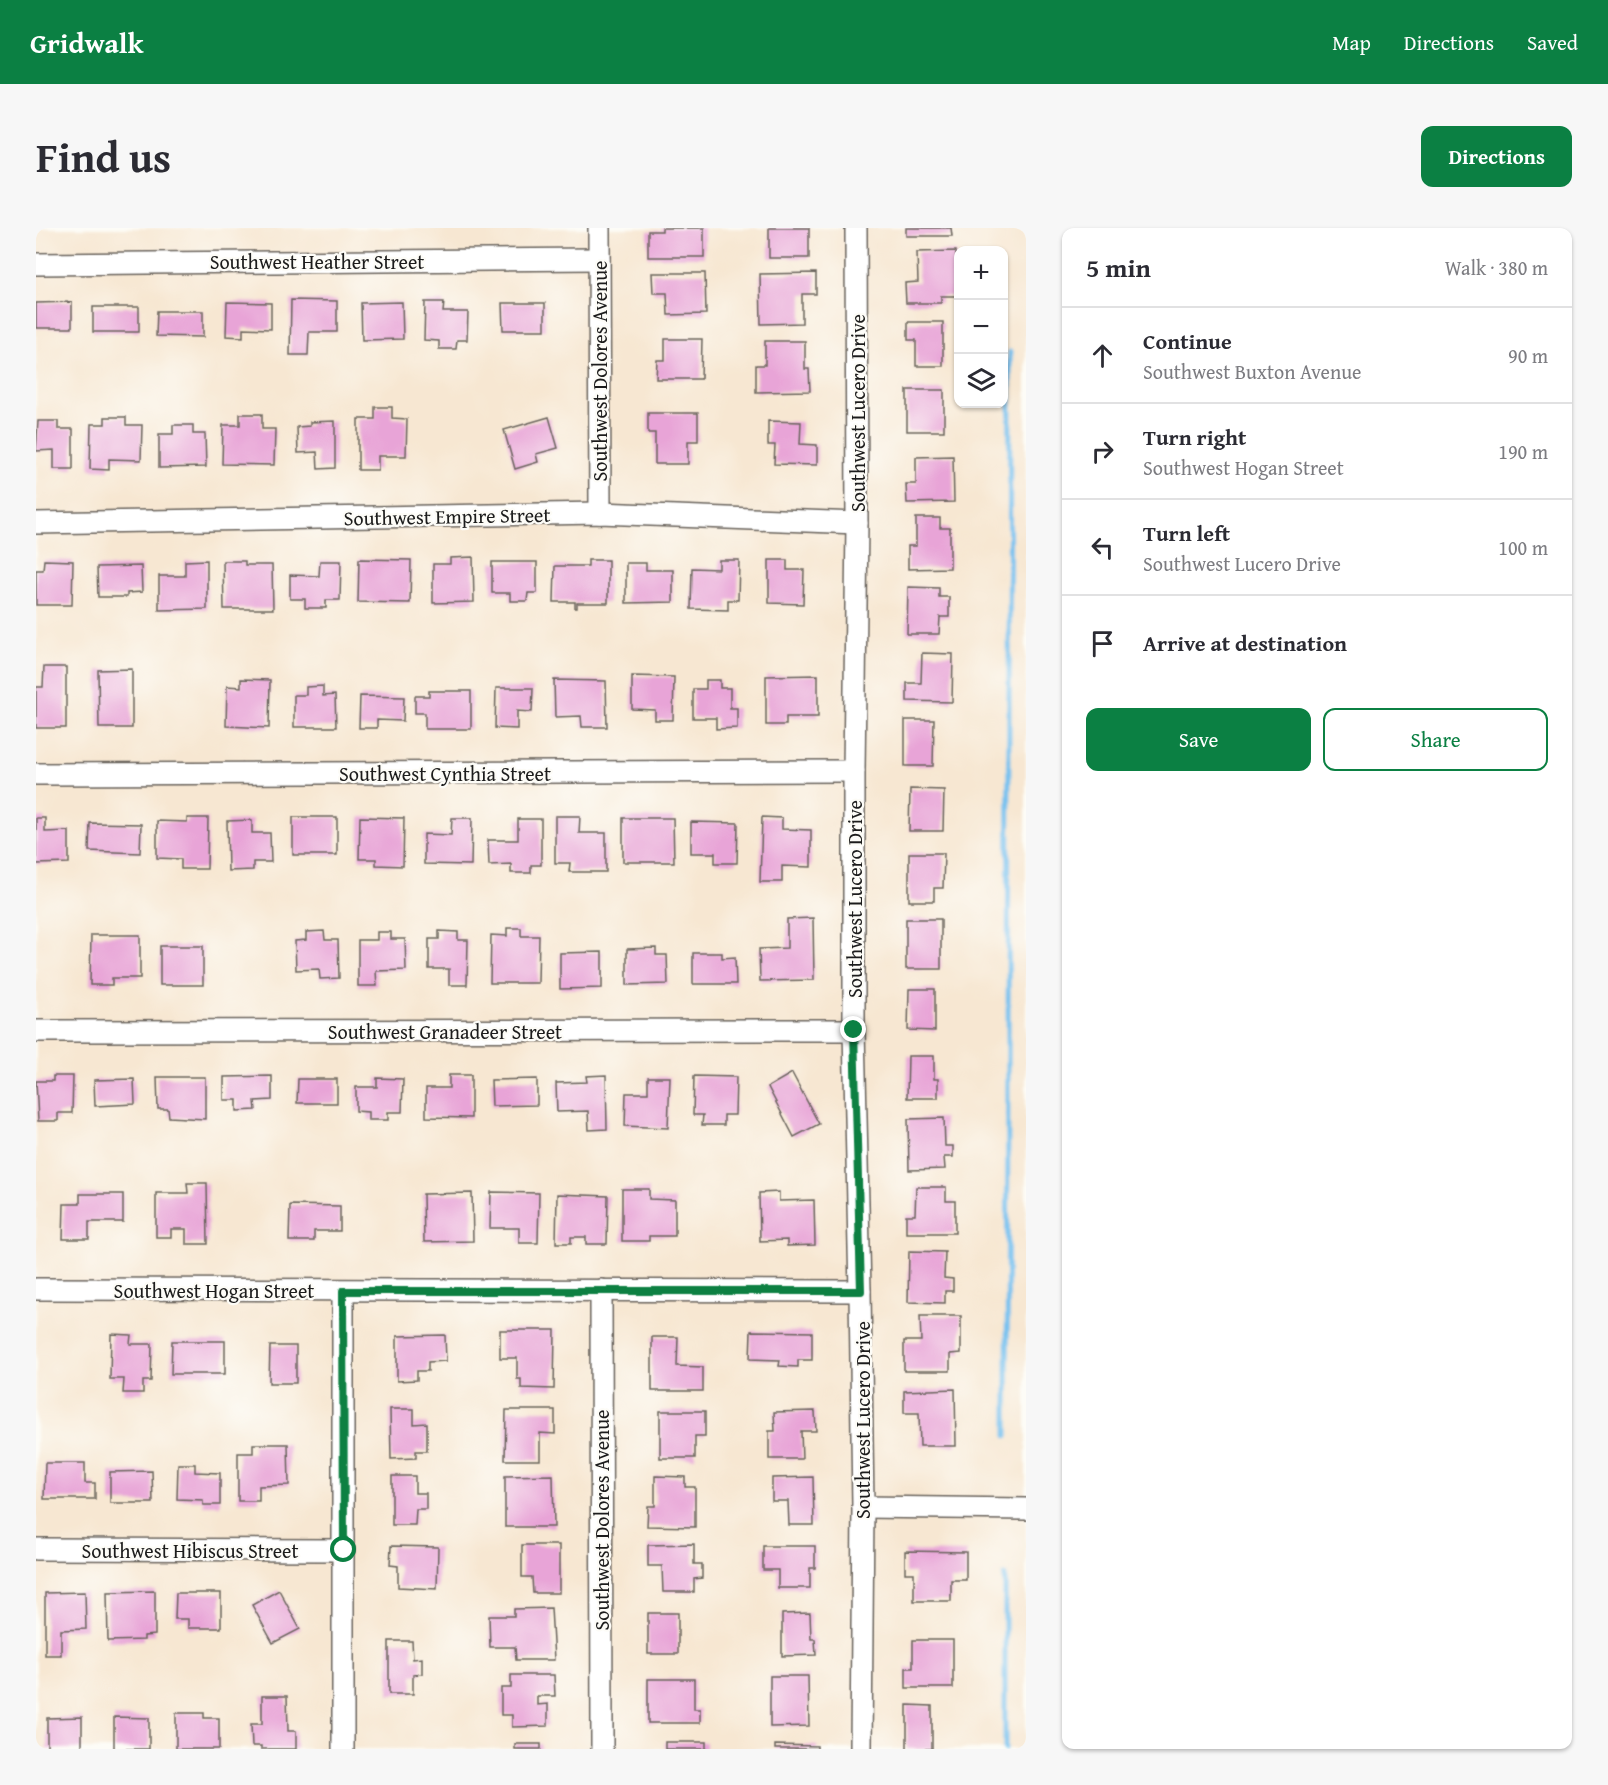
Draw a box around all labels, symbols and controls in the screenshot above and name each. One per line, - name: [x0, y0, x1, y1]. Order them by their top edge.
- text: Gridwalk: [30, 22, 143, 63]
- text: Map: [1332, 27, 1371, 58]
- text: Directions: [1404, 27, 1494, 58]
- text: Saved: [1527, 27, 1578, 58]
- text: Find us: [36, 126, 171, 187]
- button: Directions: [1421, 126, 1572, 187]
- map controls: [954, 246, 1008, 408]
- button: +: [954, 246, 1008, 300]
- street label: Southwest Heather Street: [210, 247, 424, 276]
- text: 5 min: [1086, 248, 1151, 287]
- text: Walk · 380 m: [1445, 253, 1548, 282]
- street label: Southwest Dolores Avenue: [585, 261, 614, 481]
- button: −: [954, 300, 1008, 354]
- street label: Southwest Lucero Drive: [843, 314, 872, 512]
- text: Continue: [1143, 325, 1232, 357]
- icon: ahead: [1086, 339, 1119, 372]
- text: 90 m: [1508, 341, 1548, 370]
- button: layers: [954, 354, 1008, 408]
- text: Southwest Buxton Avenue: [1143, 357, 1361, 386]
- text: Turn right: [1143, 421, 1246, 453]
- icon: right: [1086, 435, 1119, 468]
- text: 190 m: [1498, 437, 1548, 466]
- text: Southwest Hogan Street: [1143, 453, 1344, 482]
- street label: Southwest Empire Street: [343, 500, 551, 532]
- text: Turn left: [1143, 517, 1230, 549]
- icon: left: [1086, 531, 1119, 564]
- text: 100 m: [1498, 533, 1548, 562]
- text: Southwest Lucero Drive: [1143, 549, 1341, 578]
- icon: arrive: [1086, 627, 1119, 660]
- text: Arrive at destination: [1143, 627, 1347, 659]
- button: Save: [1086, 708, 1311, 771]
- button: Share: [1323, 708, 1548, 771]
- street label: Southwest Cynthia Street: [339, 759, 551, 788]
- street label: Southwest Lucero Drive: [840, 800, 869, 998]
- route end: [840, 1016, 866, 1042]
- street label: Southwest Granadeer Street: [328, 1017, 562, 1046]
- street label: Southwest Hogan Street: [114, 1276, 314, 1305]
- street label: Southwest Lucero Drive: [848, 1321, 877, 1519]
- street label: Southwest Dolores Avenue: [587, 1410, 616, 1630]
- street label: Southwest Hibiscus Street: [81, 1536, 299, 1565]
- route start: [330, 1536, 356, 1562]

